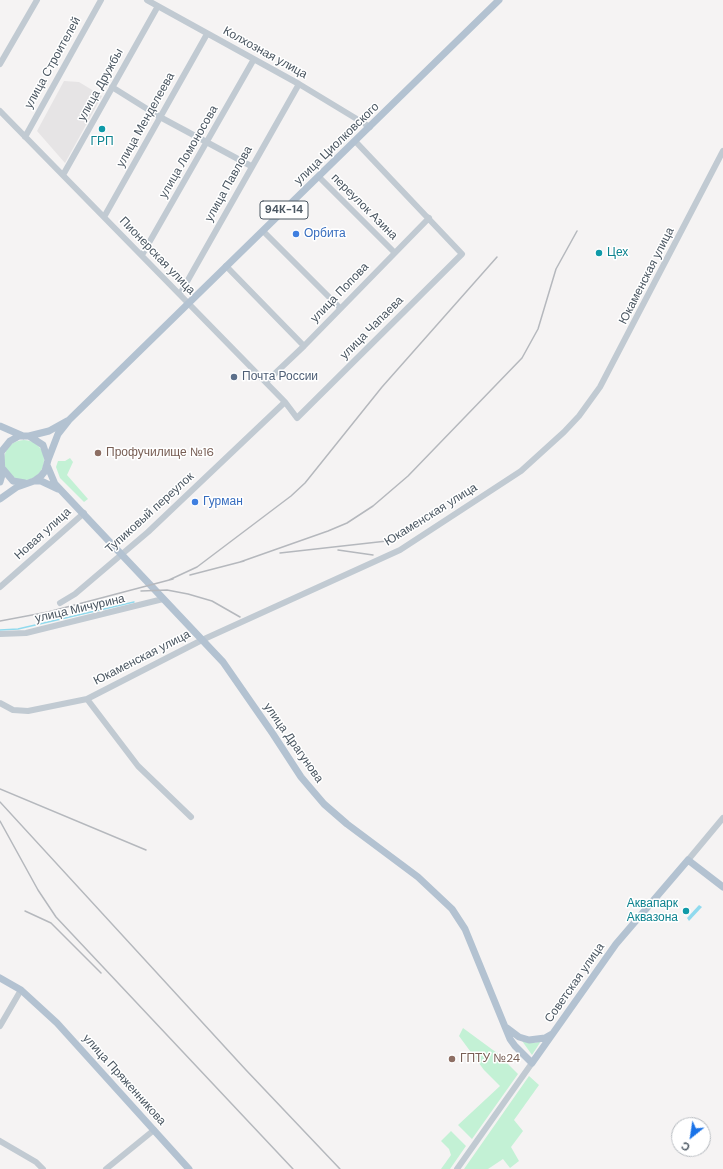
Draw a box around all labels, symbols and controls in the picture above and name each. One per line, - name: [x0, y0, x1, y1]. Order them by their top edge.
- street label: улица Строителей: [22, 15, 84, 111]
- street label: Колхозная улица: [220, 24, 310, 82]
- street label: улица Дружбы: [75, 46, 127, 124]
- street label: улица Менделеева: [114, 70, 178, 170]
- street label: улица Циолковского: [292, 100, 382, 188]
- street label: улица Ломоносова: [157, 103, 221, 201]
- marker: ГРП: [97, 124, 107, 134]
- place label: ГРП: [90, 135, 114, 149]
- street label: улица Павлова: [202, 144, 256, 224]
- street label: переулок Азина: [328, 171, 400, 243]
- road number: 94К-14: [260, 201, 308, 219]
- street label: Пионерская улица: [116, 214, 198, 298]
- street label: Юкаменская улица: [616, 225, 678, 327]
- place label: Орбита: [304, 227, 346, 241]
- marker: Орбита: [291, 229, 301, 239]
- place label: Цех: [607, 246, 628, 260]
- marker: Цех: [594, 248, 604, 258]
- street label: улица Попова: [308, 260, 372, 326]
- street label: улица Чапаева: [337, 293, 407, 363]
- place label: Почта России: [242, 370, 318, 384]
- marker: Почта России: [229, 372, 239, 382]
- place label: Профучилище №16: [106, 446, 214, 460]
- marker: Профучилище №16: [93, 448, 103, 458]
- street label: Тупиковый переулок: [103, 470, 197, 556]
- street label: Юкаменская улица: [382, 481, 480, 549]
- place label: Гурман: [203, 495, 243, 509]
- marker: Гурман: [190, 497, 200, 507]
- street label: Новая улица: [12, 505, 74, 563]
- street label: улица Мичурина: [34, 592, 126, 626]
- street label: Юкаменская улица: [91, 627, 193, 689]
- street label: улица Драгунова: [260, 700, 326, 786]
- place label: Аквапарк Аквазона: [627, 897, 678, 925]
- marker: Аквапарк Аквазона: [681, 906, 691, 916]
- street label: Советская улица: [542, 940, 608, 1026]
- street label: улица Пряженникова: [79, 1032, 169, 1128]
- place label: ГПТУ №24: [460, 1052, 520, 1066]
- marker: ГПТУ №24: [447, 1054, 457, 1064]
- north arrow: [671, 1117, 711, 1157]
- text: С: [679, 1138, 692, 1155]

